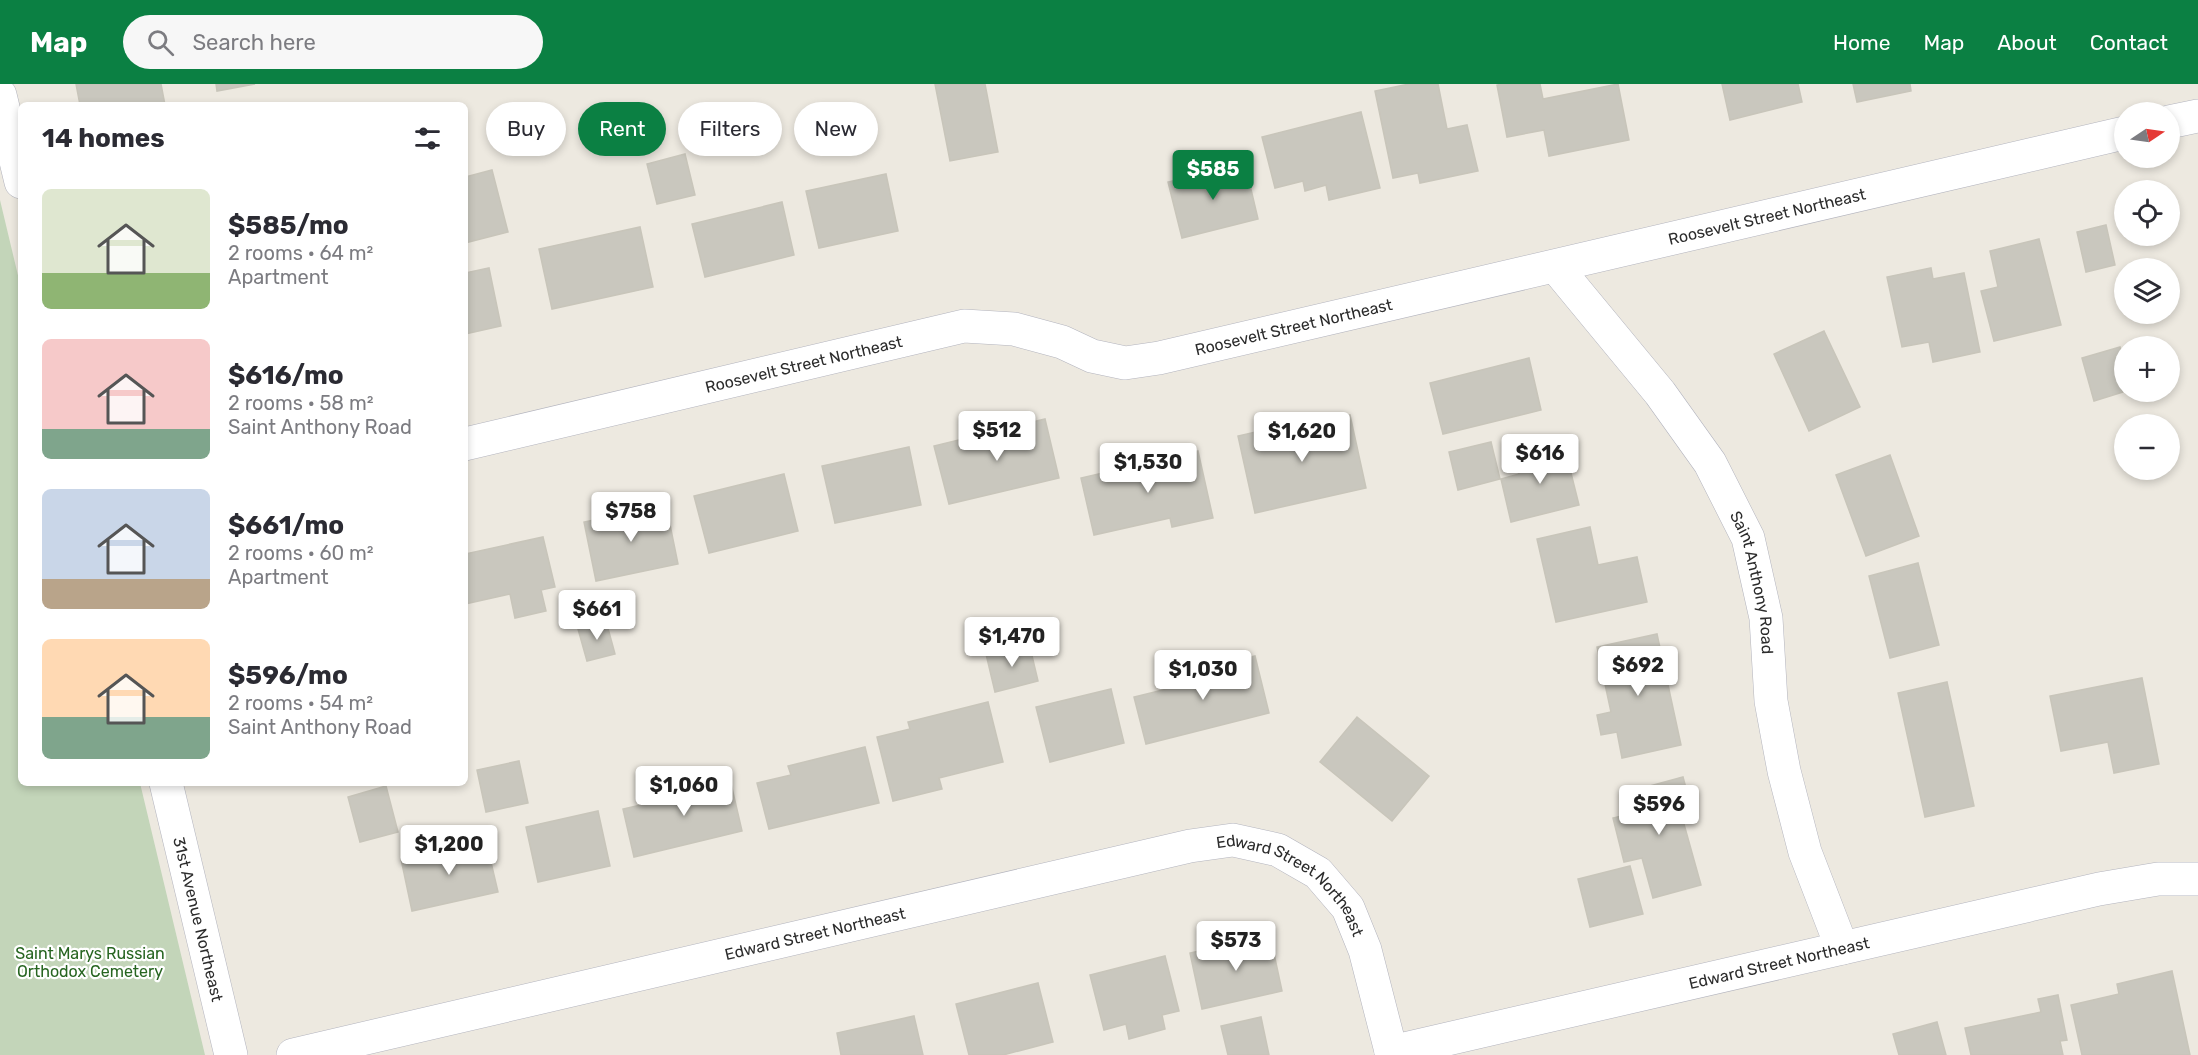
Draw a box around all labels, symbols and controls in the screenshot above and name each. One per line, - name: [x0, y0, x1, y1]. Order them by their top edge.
- search box: [123, 15, 543, 69]
- text: Map: [30, 26, 87, 59]
- icon: search: [144, 26, 177, 59]
- text: Search here: [192, 29, 316, 56]
- text: Home: [1833, 30, 1890, 55]
- text: Map: [1923, 30, 1964, 55]
- text: About: [1997, 30, 2057, 55]
- text: Contact: [2090, 30, 2168, 55]
- chip: Buy: [486, 102, 566, 156]
- chip: Rent: [578, 102, 666, 156]
- chip: Filters: [678, 102, 782, 156]
- chip: New: [794, 102, 878, 156]
- north arrow: [2114, 102, 2180, 168]
- map controls: [2114, 102, 2180, 480]
- icon: filters: [411, 122, 444, 155]
- text: 14 homes: [42, 123, 165, 154]
- pin: $585: [1177, 150, 1249, 201]
- text: $585: [1187, 157, 1239, 181]
- button: locate: [2114, 180, 2180, 246]
- street label: Roosevelt Street Northeast: [1666, 184, 1867, 248]
- text: $585/mo: [228, 210, 349, 241]
- icon: home: [90, 213, 162, 285]
- text: 2 rooms · 64 m²: [228, 241, 373, 265]
- button: layers: [2114, 258, 2180, 324]
- text: Apartment: [228, 265, 329, 289]
- street label: Roosevelt Street Northeast: [1193, 294, 1394, 359]
- street label: Roosevelt Street Northeast: [703, 331, 904, 396]
- button: +: [2114, 336, 2180, 402]
- text: $616/mo: [228, 360, 344, 391]
- icon: home: [90, 363, 162, 435]
- text: 2 rooms · 58 m²: [228, 391, 374, 415]
- pin: $512: [961, 411, 1033, 462]
- pin: $1,620: [1253, 412, 1351, 463]
- button: −: [2114, 414, 2180, 480]
- text: Saint Anthony Road: [228, 415, 412, 439]
- text: $512: [972, 418, 1022, 442]
- text: $1,620: [1268, 419, 1336, 443]
- pin: $616: [1504, 434, 1576, 485]
- text: $616: [1516, 441, 1564, 465]
- pin: $1,530: [1099, 443, 1197, 494]
- text: $1,530: [1114, 450, 1182, 474]
- pin: $758: [595, 492, 667, 543]
- text: $758: [605, 499, 657, 523]
- street label: Saint Anthony Road: [1726, 508, 1778, 655]
- text: $661/mo: [228, 510, 344, 541]
- icon: home: [90, 513, 162, 585]
- text: 2 rooms · 60 m²: [228, 541, 374, 565]
- text: Apartment: [228, 565, 329, 589]
- pin: $661: [561, 590, 633, 641]
- text: $661: [573, 597, 621, 621]
- pin: $1,470: [963, 617, 1061, 668]
- text: $1,470: [979, 624, 1045, 648]
- pin: $692: [1602, 646, 1674, 697]
- pin: $1,030: [1154, 650, 1252, 701]
- text: $692: [1612, 653, 1664, 677]
- text: $1,030: [1168, 657, 1238, 681]
- text: $596/mo: [228, 660, 348, 691]
- icon: home: [90, 663, 162, 735]
- text: 2 rooms · 54 m²: [228, 691, 373, 715]
- text: Saint Anthony Road: [228, 715, 412, 739]
- pin: $1,060: [635, 766, 733, 817]
- text: $1,060: [650, 773, 718, 797]
- pin: $596: [1623, 785, 1695, 836]
- text: $596: [1633, 792, 1685, 816]
- pin: $1,200: [400, 825, 498, 876]
- street label: Edward Street Northeast: [1215, 830, 1368, 939]
- text: $1,200: [414, 832, 484, 856]
- street label: 31st Avenue Northeast: [170, 835, 227, 1003]
- street label: Edward Street Northeast: [723, 903, 907, 964]
- pin: $573: [1200, 921, 1272, 972]
- text: $573: [1211, 928, 1261, 952]
- street label: Edward Street Northeast: [1687, 933, 1871, 993]
- park label: Saint Marys Russian Orthodox Cemetery: [15, 944, 165, 981]

